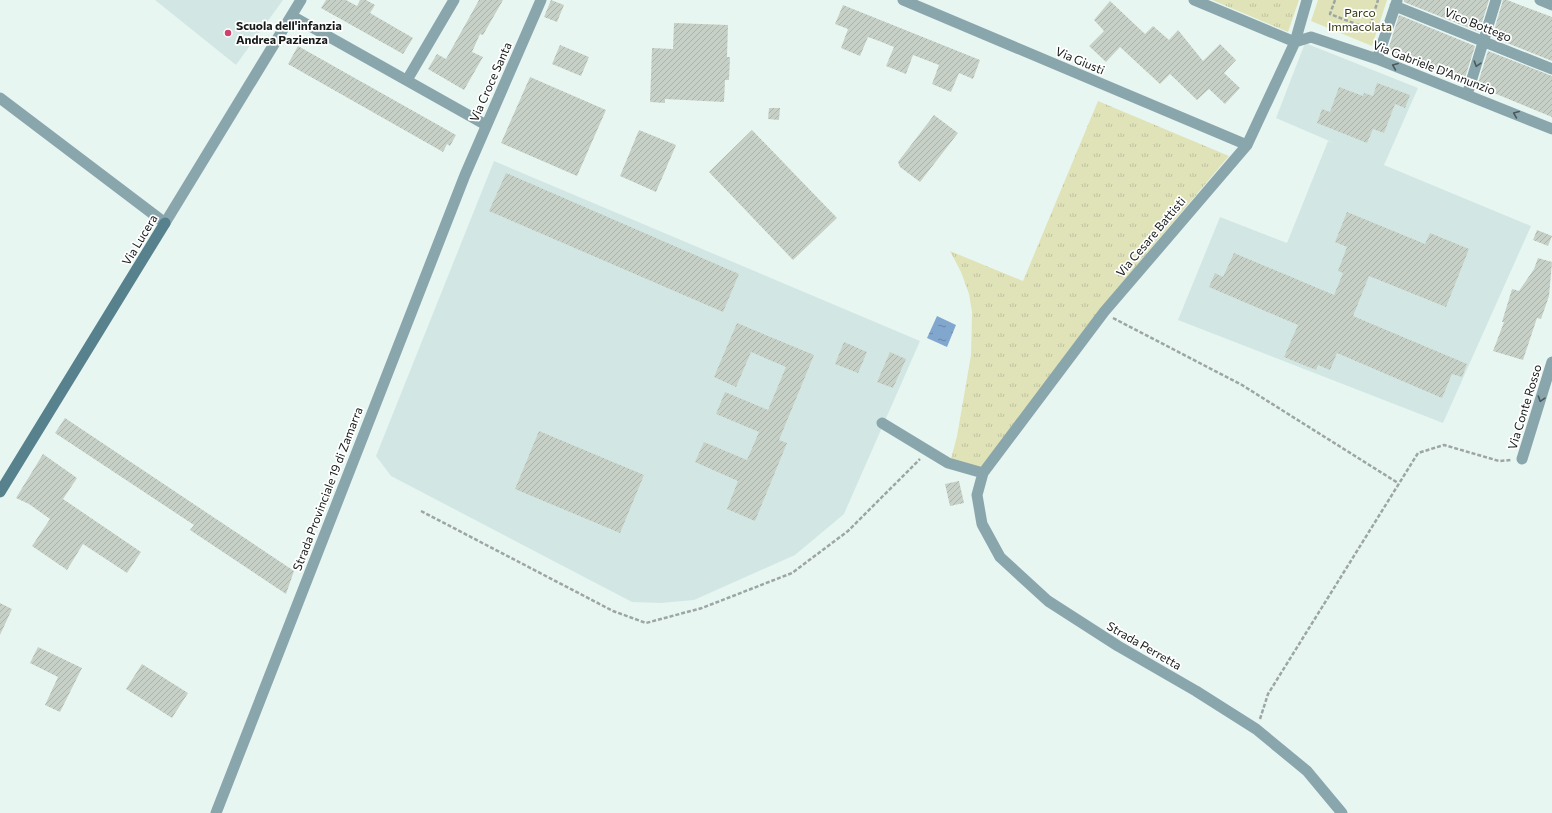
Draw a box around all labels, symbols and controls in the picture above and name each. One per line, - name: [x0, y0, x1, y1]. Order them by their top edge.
- street label: Vico Bottego: [1443, 4, 1514, 44]
- park label: Parco Immacolata: [1328, 5, 1392, 33]
- place label: Scuola dell'infanzia Andrea Pazienza: [236, 18, 342, 46]
- marker: Scuola dell'infanzia Andrea Pazienza: [223, 28, 233, 38]
- street label: Via Gabriele D'Annunzio: [1371, 37, 1498, 97]
- street label: Via Croce Santa: [466, 40, 514, 124]
- street label: Via Giusti: [1054, 43, 1107, 77]
- one-way arrow: [1473, 60, 1482, 67]
- one-way arrow: [1392, 63, 1400, 71]
- one-way arrow: [1512, 111, 1519, 119]
- street label: Via Cesare Battisti: [1113, 194, 1188, 279]
- street label: Via Lucera: [119, 212, 160, 267]
- street label: Via Conte Rosso: [1504, 362, 1544, 451]
- one-way arrow: [1537, 396, 1546, 403]
- street label: Strada Provinciale 19 di Zamarra: [289, 405, 365, 573]
- street label: Strada Perretta: [1105, 618, 1184, 672]

